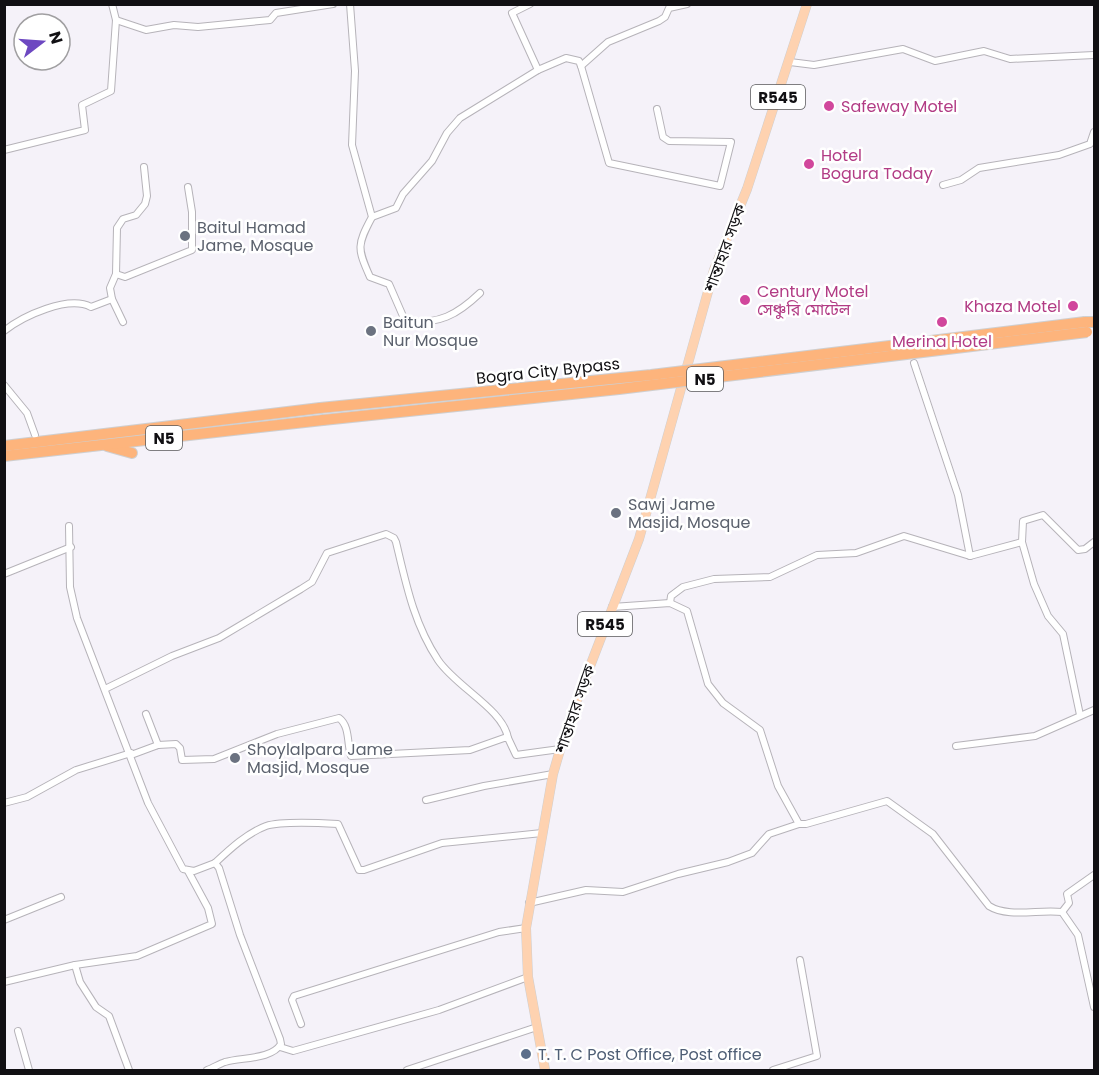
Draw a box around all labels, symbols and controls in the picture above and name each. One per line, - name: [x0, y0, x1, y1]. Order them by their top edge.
- north arrow: [12, 12, 72, 72]
- text: N: [43, 29, 69, 47]
- road number: R545: [751, 85, 805, 109]
- place label: Safeway Motel: [841, 95, 957, 118]
- marker: Safeway Motel: [822, 99, 836, 113]
- place label: Hotel Bogura Today: [821, 144, 933, 185]
- marker: Hotel Bogura Today: [802, 157, 816, 171]
- street label: শান্তাহার সড়ক: [698, 200, 752, 296]
- place label: Baitul Hamad Jame, Mosque: [197, 216, 314, 257]
- marker: Baitul Hamad Jame, Mosque: [178, 229, 192, 243]
- place label: Century Motel সেঞ্চুরি মোটেল: [757, 280, 869, 321]
- marker: Century Motel সেঞ্চুরি মোটেল: [738, 293, 752, 307]
- place label: Khaza Motel: [964, 295, 1061, 318]
- marker: Khaza Motel: [1066, 299, 1080, 313]
- place label: Baitun Nur Mosque: [383, 311, 478, 352]
- marker: Merina Hotel: [935, 315, 949, 329]
- marker: Baitun Nur Mosque: [364, 324, 378, 338]
- place label: Merina Hotel: [892, 330, 992, 353]
- street label: Bogra City Bypass: [475, 352, 621, 390]
- road number: N5: [687, 367, 723, 391]
- road number: N5: [146, 426, 182, 450]
- place label: Sawj Jame Masjid, Mosque: [628, 493, 751, 534]
- marker: Sawj Jame Masjid, Mosque: [609, 506, 623, 520]
- road number: R545: [578, 612, 632, 636]
- street label: শান্তাহার সড়ক: [549, 661, 601, 757]
- place label: Shoylalpara Jame Masjid, Mosque: [247, 738, 393, 779]
- marker: Shoylalpara Jame Masjid, Mosque: [228, 751, 242, 765]
- place label: T. T. C Post Office, Post office: [538, 1043, 762, 1066]
- marker: T. T. C Post Office, Post office: [519, 1047, 533, 1061]

